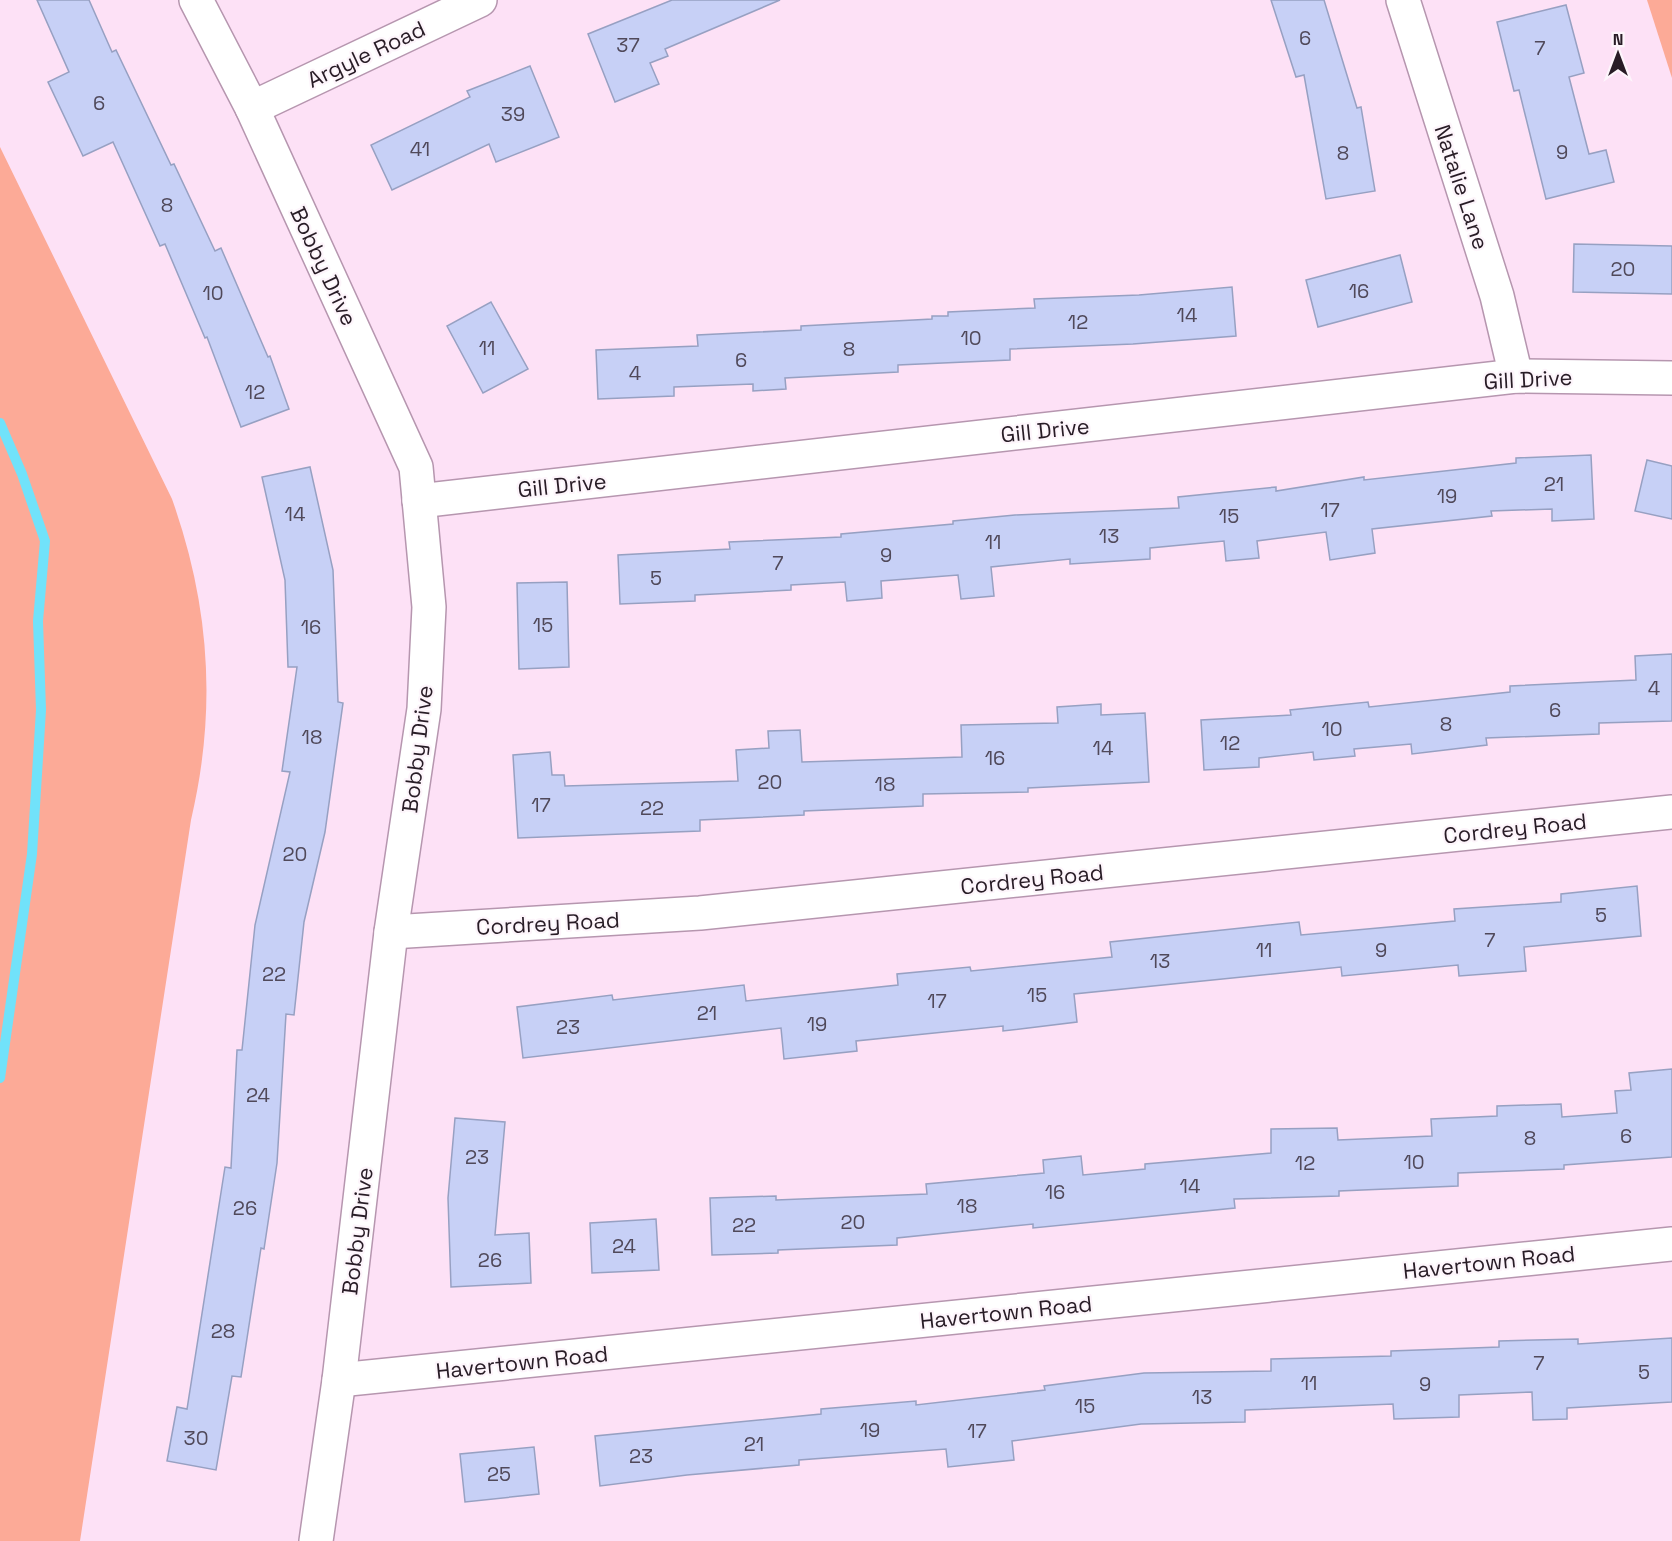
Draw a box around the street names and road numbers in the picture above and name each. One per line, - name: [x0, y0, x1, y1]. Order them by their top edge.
- street label: Argyle Road: [302, 14, 430, 94]
- street label: Natalie Lane: [1429, 121, 1495, 253]
- street label: Bobby Drive: [284, 202, 364, 330]
- street label: Gill Drive: [1483, 363, 1573, 395]
- street label: Gill Drive: [999, 411, 1091, 449]
- street label: Gill Drive: [516, 466, 608, 504]
- street label: Bobby Drive: [395, 684, 439, 814]
- street label: Cordrey Road: [1442, 807, 1588, 849]
- street label: Cordrey Road: [959, 858, 1105, 900]
- street label: Cordrey Road: [475, 905, 621, 941]
- street label: Bobby Drive: [335, 1166, 379, 1296]
- street label: Havertown Road: [1401, 1239, 1577, 1285]
- street label: Havertown Road: [918, 1289, 1094, 1335]
- street label: Havertown Road: [434, 1339, 610, 1385]

